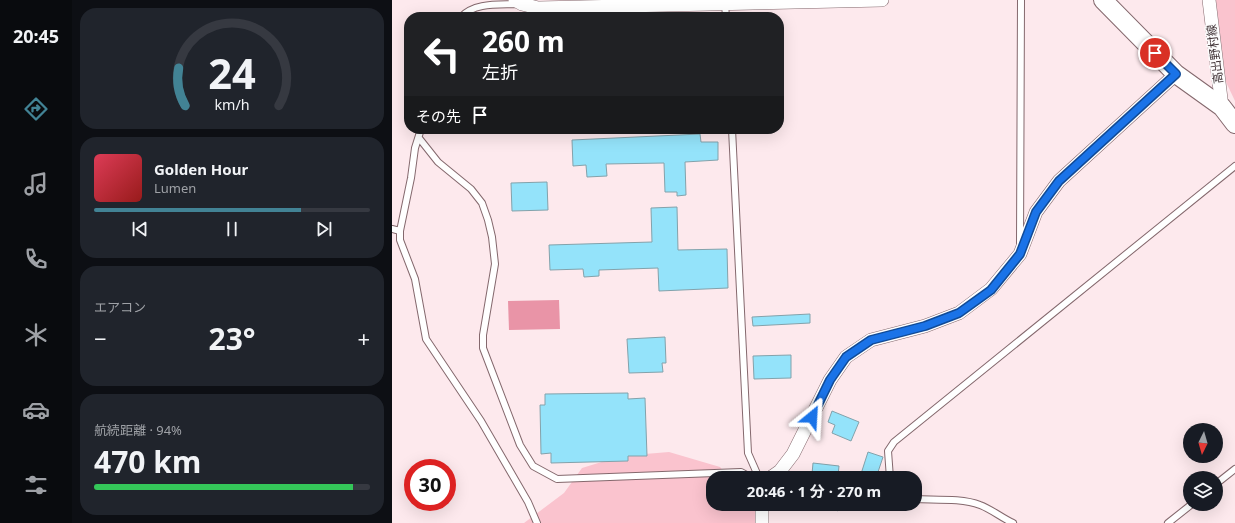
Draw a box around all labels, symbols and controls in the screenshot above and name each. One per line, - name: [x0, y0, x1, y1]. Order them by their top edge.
- text: 260 m: [482, 22, 565, 60]
- street label: 高出野村線: [1202, 23, 1227, 85]
- text: 20:45: [13, 24, 59, 48]
- icon: left: [416, 28, 468, 80]
- pin: [1138, 36, 1172, 70]
- icon: arrive: [1144, 42, 1166, 64]
- text: 24: [208, 45, 256, 101]
- text: 左折: [482, 60, 518, 84]
- icon: directions: [22, 95, 50, 123]
- text: km/h: [214, 95, 250, 114]
- icon: arrive: [469, 104, 491, 126]
- text: その先: [416, 106, 461, 126]
- text: Golden Hour: [154, 159, 248, 179]
- icon: music: [22, 170, 50, 198]
- text: Lumen: [154, 179, 196, 197]
- icon: previous: [129, 218, 151, 240]
- icon: pause: [221, 218, 243, 240]
- icon: next: [313, 218, 335, 240]
- icon: phone: [22, 245, 50, 273]
- text: エアコン: [94, 298, 146, 316]
- text: 23°: [208, 318, 256, 359]
- icon: climate: [22, 321, 50, 349]
- text: −: [94, 323, 107, 353]
- text: +: [357, 323, 370, 353]
- icon: car: [22, 396, 50, 424]
- position arrow: [791, 396, 833, 438]
- text: 航続距離 · 94%: [94, 421, 182, 439]
- north arrow: [1183, 423, 1223, 463]
- map controls: [1183, 423, 1223, 511]
- text: 470 km: [94, 441, 201, 482]
- speed limit sign: 30: [404, 459, 456, 511]
- icon: filters: [22, 471, 50, 499]
- button: layers: [1183, 471, 1223, 511]
- text: 20:46 · 1 分 · 270 m: [747, 481, 881, 501]

